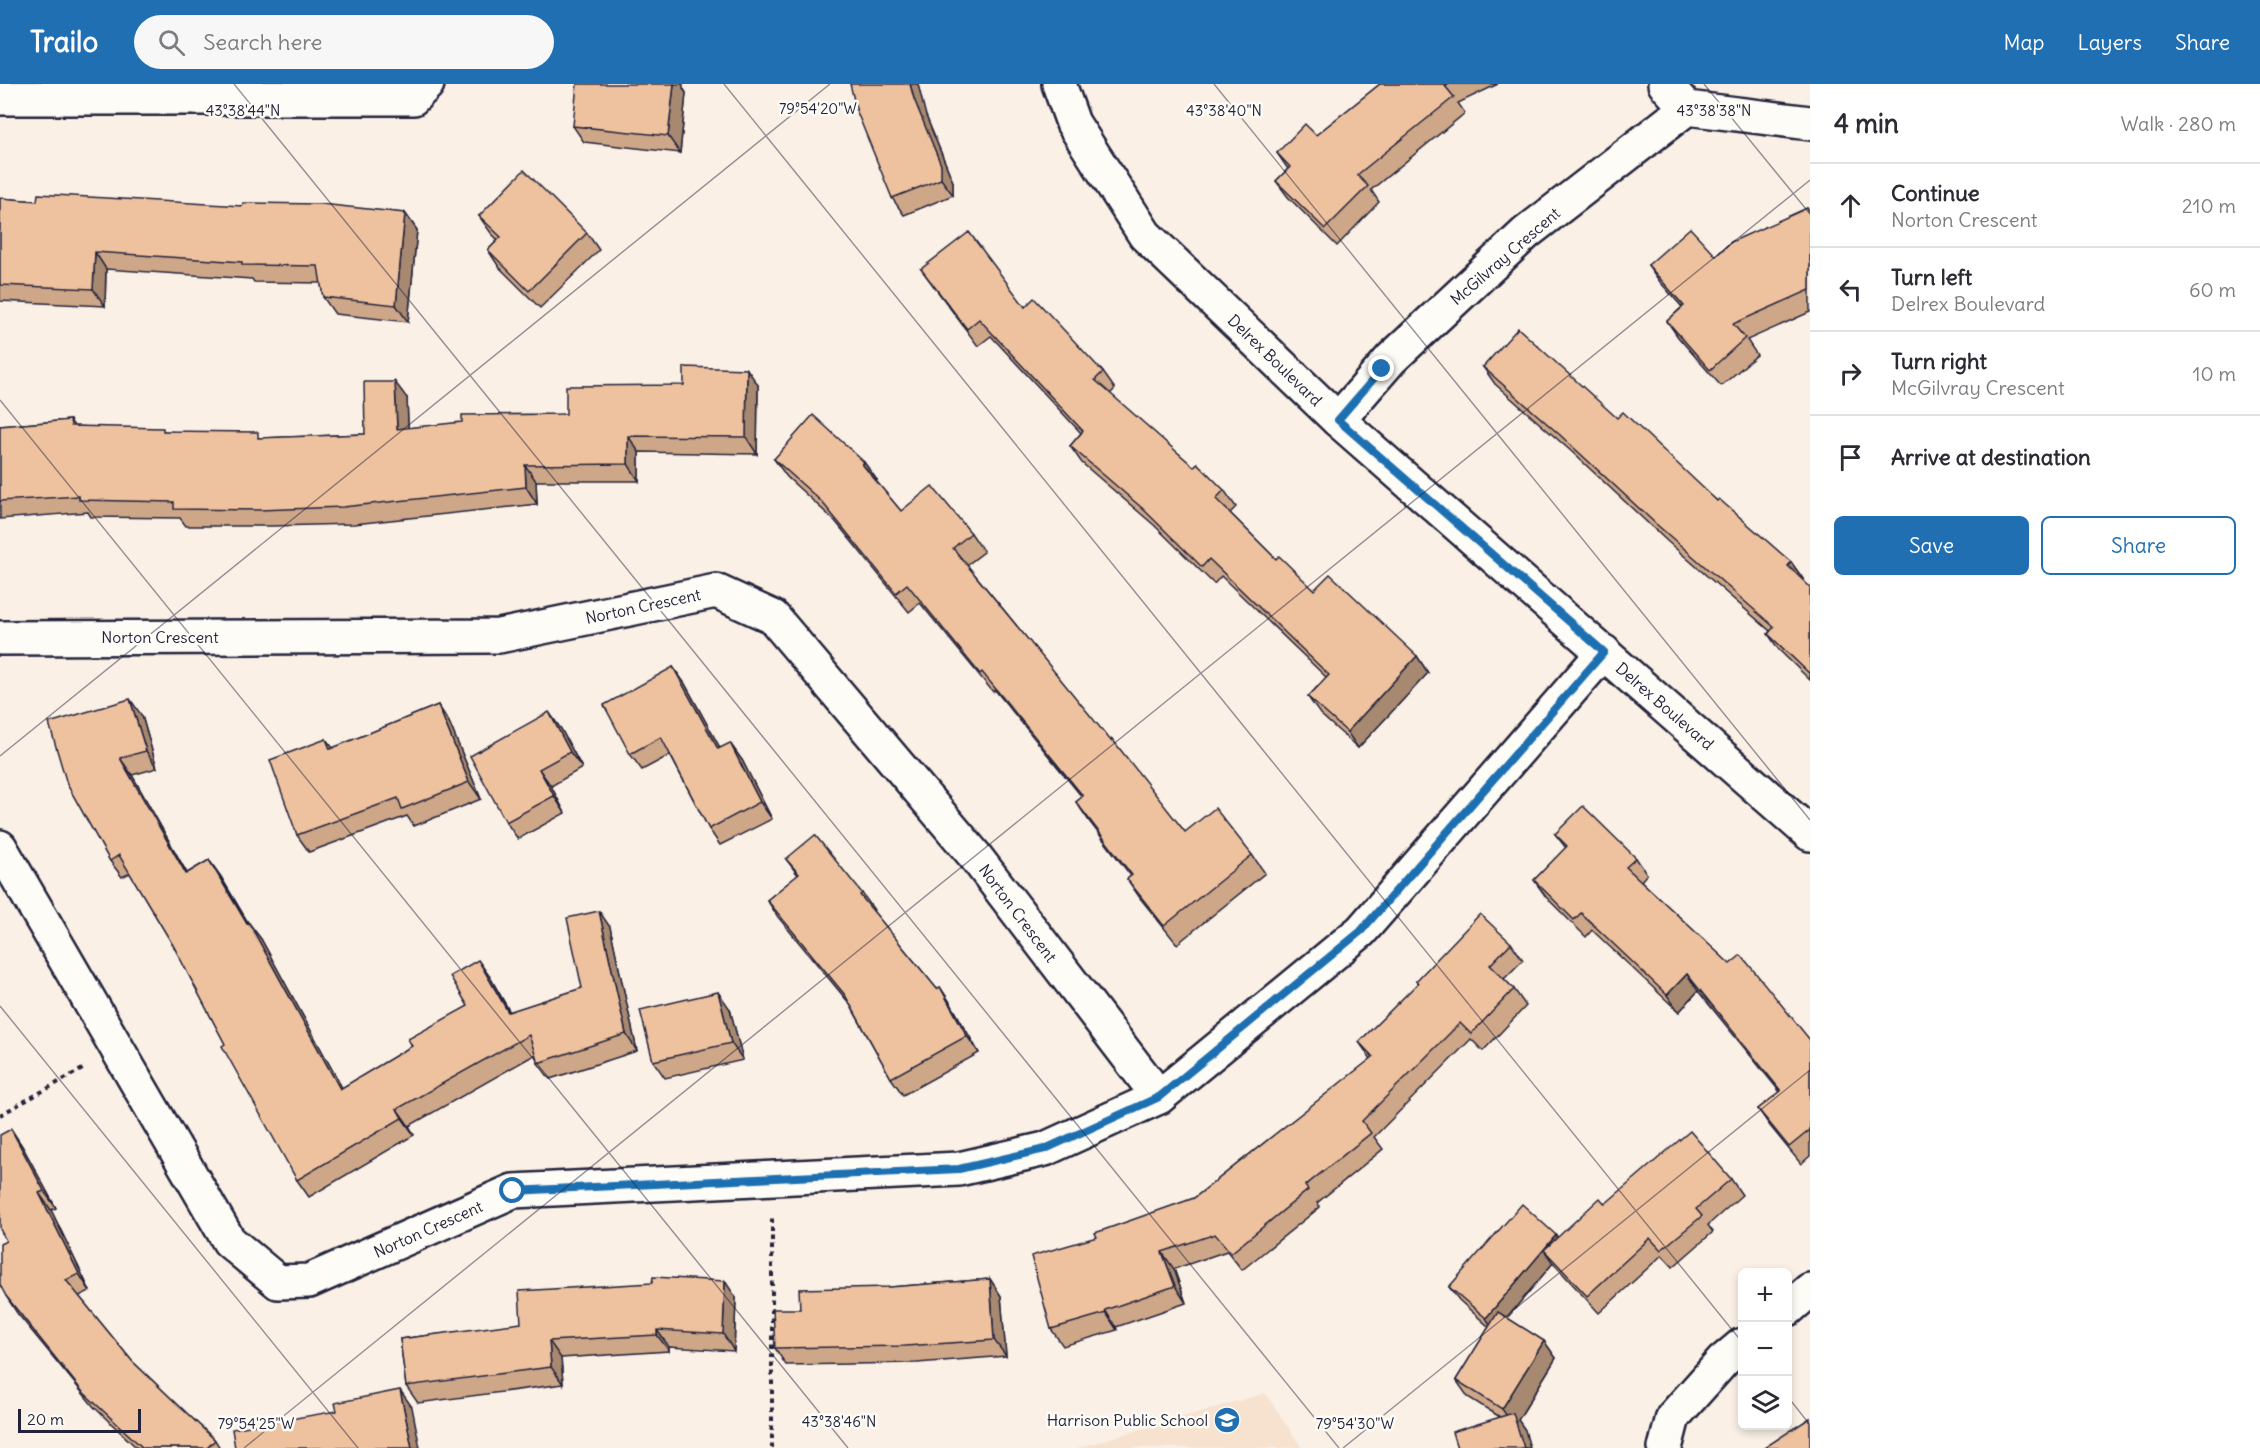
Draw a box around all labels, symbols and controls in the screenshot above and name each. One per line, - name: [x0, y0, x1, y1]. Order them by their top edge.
- search box: [134, 15, 554, 69]
- text: Trailo: [30, 24, 98, 60]
- icon: search: [155, 26, 188, 59]
- text: Search here: [203, 28, 322, 56]
- text: Map: [2004, 29, 2044, 56]
- text: Layers: [2077, 29, 2142, 56]
- text: Share: [2175, 29, 2230, 56]
- text: 79°54'20"W: [779, 99, 857, 118]
- text: 43°38'44"N: [206, 101, 280, 120]
- text: 43°38'40"N: [1186, 101, 1262, 120]
- text: 43°38'38"N: [1677, 101, 1751, 120]
- text: 4 min: [1834, 107, 1899, 140]
- text: Walk · 280 m: [2120, 111, 2236, 136]
- text: Continue: [1891, 179, 1980, 207]
- icon: ahead: [1834, 189, 1867, 222]
- text: 210 m: [2182, 193, 2236, 218]
- street label: McGilvray Crescent: [1446, 202, 1564, 309]
- text: Norton Crescent: [1891, 207, 2038, 232]
- text: Turn left: [1891, 263, 1972, 291]
- icon: left: [1834, 273, 1867, 306]
- text: 60 m: [2189, 277, 2236, 302]
- text: Delrex Boulevard: [1891, 291, 2045, 316]
- street label: Delrex Boulevard: [1224, 310, 1326, 410]
- text: Turn right: [1891, 347, 1987, 375]
- route end: [1368, 355, 1394, 381]
- icon: right: [1834, 357, 1867, 390]
- text: 10 m: [2193, 361, 2236, 386]
- text: McGilvray Crescent: [1891, 375, 2065, 400]
- icon: arrive: [1834, 441, 1867, 474]
- text: Arrive at destination: [1891, 443, 2091, 471]
- button: Save: [1834, 516, 2029, 575]
- button: Share: [2041, 516, 2236, 575]
- street label: Norton Crescent: [584, 584, 703, 628]
- street label: Norton Crescent: [101, 627, 219, 647]
- street label: Delrex Boulevard: [1612, 658, 1718, 754]
- street label: Norton Crescent: [975, 860, 1062, 966]
- route start: [499, 1177, 525, 1203]
- street label: Norton Crescent: [370, 1196, 486, 1262]
- map controls: [1738, 1268, 1792, 1430]
- button: +: [1738, 1268, 1792, 1322]
- button: −: [1738, 1322, 1792, 1376]
- button: layers: [1738, 1376, 1792, 1430]
- school or university icon: Harrison Public School: [1212, 1405, 1242, 1435]
- scale bar: [18, 1406, 141, 1434]
- text: 20 m: [27, 1409, 64, 1429]
- place label: Harrison Public School: [1047, 1410, 1208, 1430]
- text: 43°38'46"N: [802, 1412, 876, 1431]
- text: 79°54'25"W: [218, 1414, 295, 1433]
- text: 79°54'30"W: [1316, 1414, 1395, 1433]

